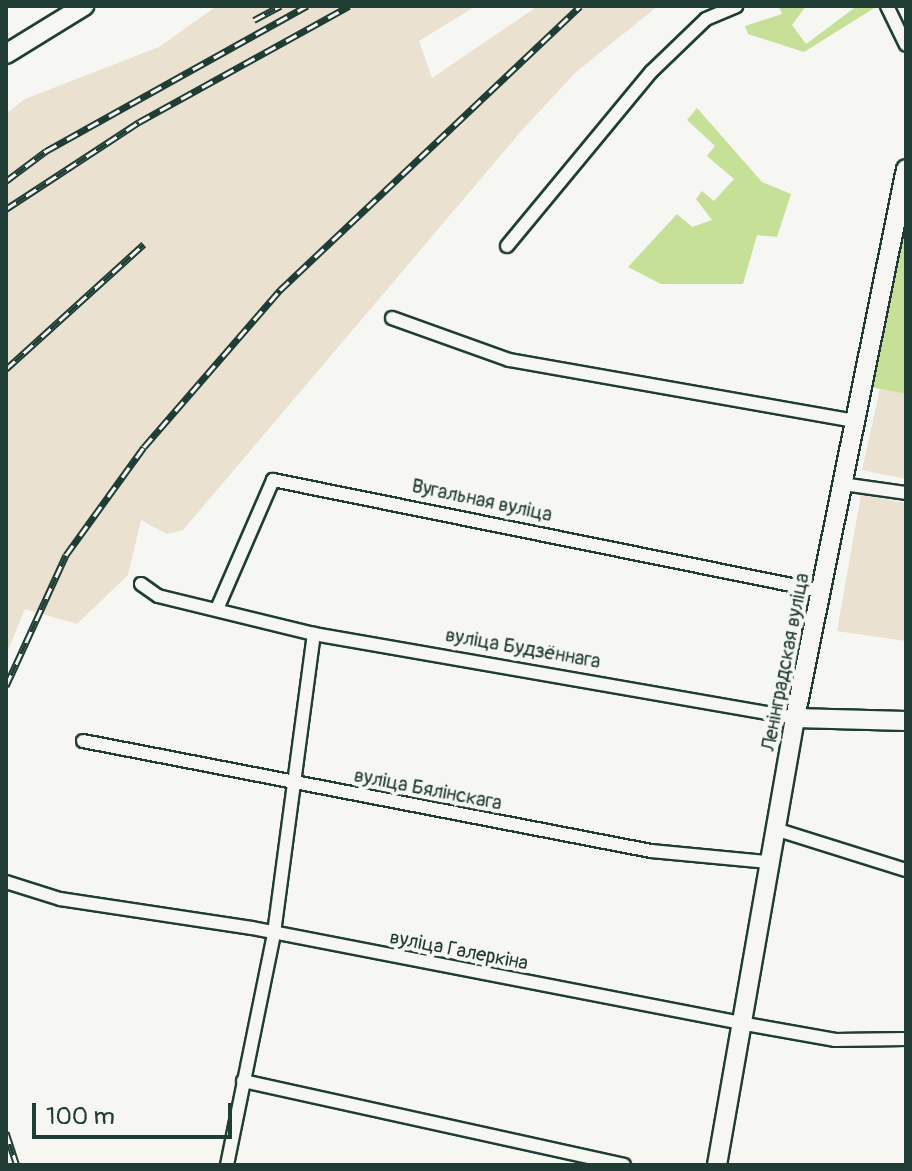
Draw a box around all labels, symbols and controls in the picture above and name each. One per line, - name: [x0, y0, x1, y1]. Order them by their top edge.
- street label: Вугальная вуліца: [410, 473, 554, 527]
- street label: Ленінградская вуліца: [756, 571, 814, 753]
- street label: вуліца Будзённага: [444, 623, 602, 673]
- street label: вуліца Бялінскага: [352, 763, 504, 815]
- street label: вуліца Галеркіна: [388, 925, 530, 975]
- scale bar: [36, 1087, 236, 1137]
- text: 100 m: [46, 1102, 115, 1131]

